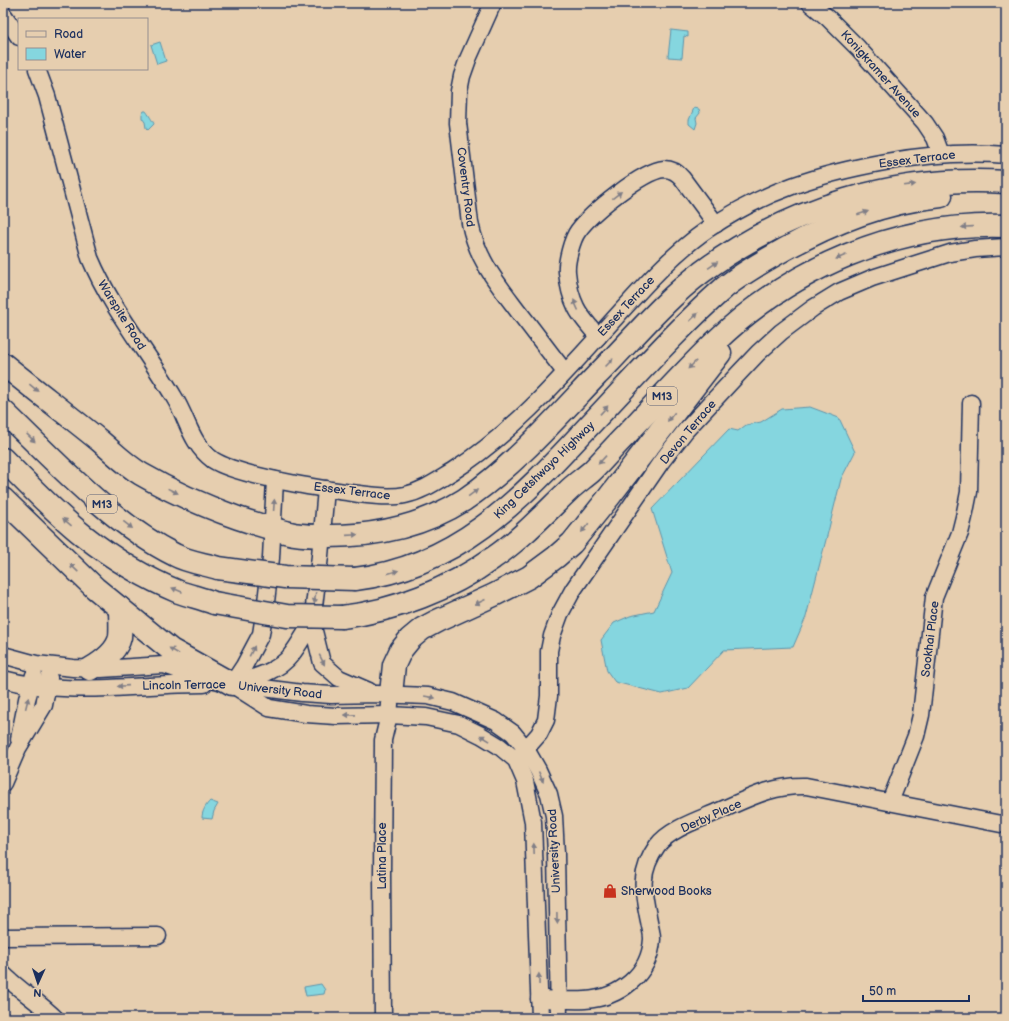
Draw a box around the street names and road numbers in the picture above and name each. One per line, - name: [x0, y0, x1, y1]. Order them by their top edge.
- street label: Konigkramer Avenue: [837, 27, 924, 121]
- street label: Coventry Road: [453, 146, 478, 228]
- street label: Essex Terrace: [878, 147, 956, 172]
- street label: Essex Terrace: [595, 273, 658, 340]
- street label: Warspite Road: [94, 277, 149, 353]
- road number: M13: [647, 387, 677, 405]
- street label: Devon Terrace: [657, 397, 720, 468]
- street label: King Cetshwayo Highway: [491, 418, 598, 522]
- street label: Essex Terrace: [313, 479, 391, 504]
- road number: M13: [87, 495, 117, 513]
- street label: Sookhai Place: [918, 600, 943, 678]
- street label: Lincoln Terrace: [142, 677, 226, 694]
- street label: University Road: [237, 679, 323, 702]
- street label: Derby Place: [678, 796, 744, 837]
- street label: University Road: [545, 808, 564, 893]
- street label: Latina Place: [375, 822, 390, 890]

